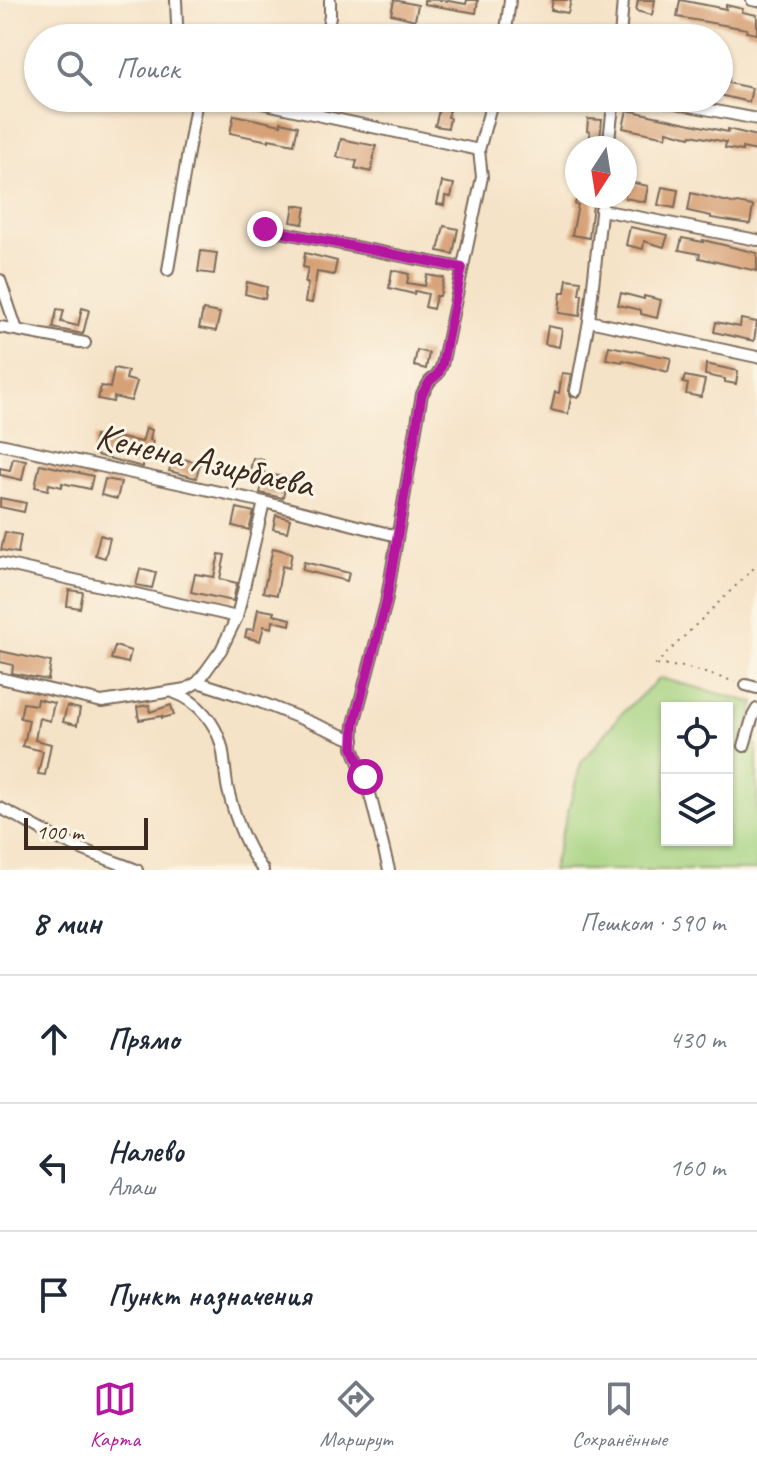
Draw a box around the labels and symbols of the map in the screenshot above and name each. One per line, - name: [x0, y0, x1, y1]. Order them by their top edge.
- north arrow: [565, 136, 637, 208]
- route end: [247, 211, 283, 247]
- street label: Кенена Азирбаева: [92, 412, 321, 508]
- route start: [347, 759, 383, 795]
- scale bar: [24, 814, 148, 850]

